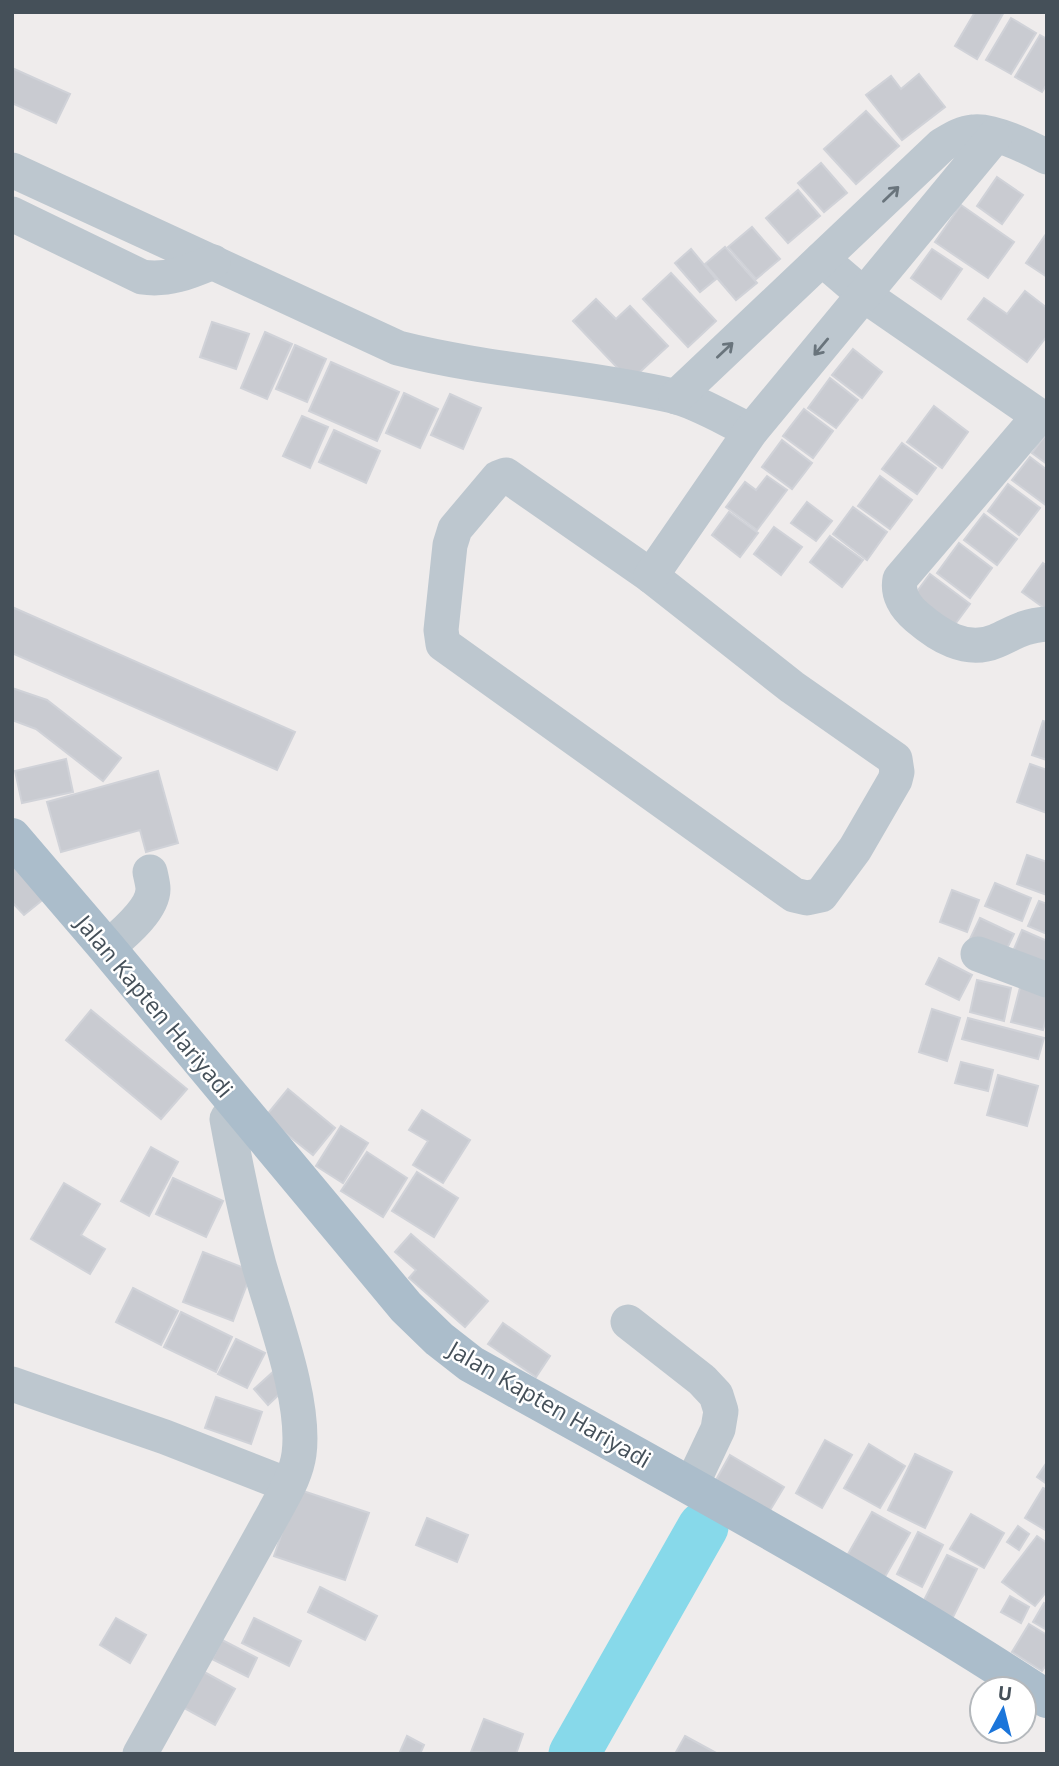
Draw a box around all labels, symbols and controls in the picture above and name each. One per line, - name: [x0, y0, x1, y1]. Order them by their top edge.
- one-way arrow: [882, 185, 899, 202]
- one-way arrow: [813, 338, 829, 356]
- one-way arrow: [716, 342, 733, 359]
- street label: Jalan Kapten Hariyadi: [68, 907, 241, 1104]
- street label: Jalan Kapten Hariyadi: [441, 1332, 657, 1475]
- north arrow: [968, 1675, 1038, 1745]
- text: U: [996, 1679, 1014, 1707]

